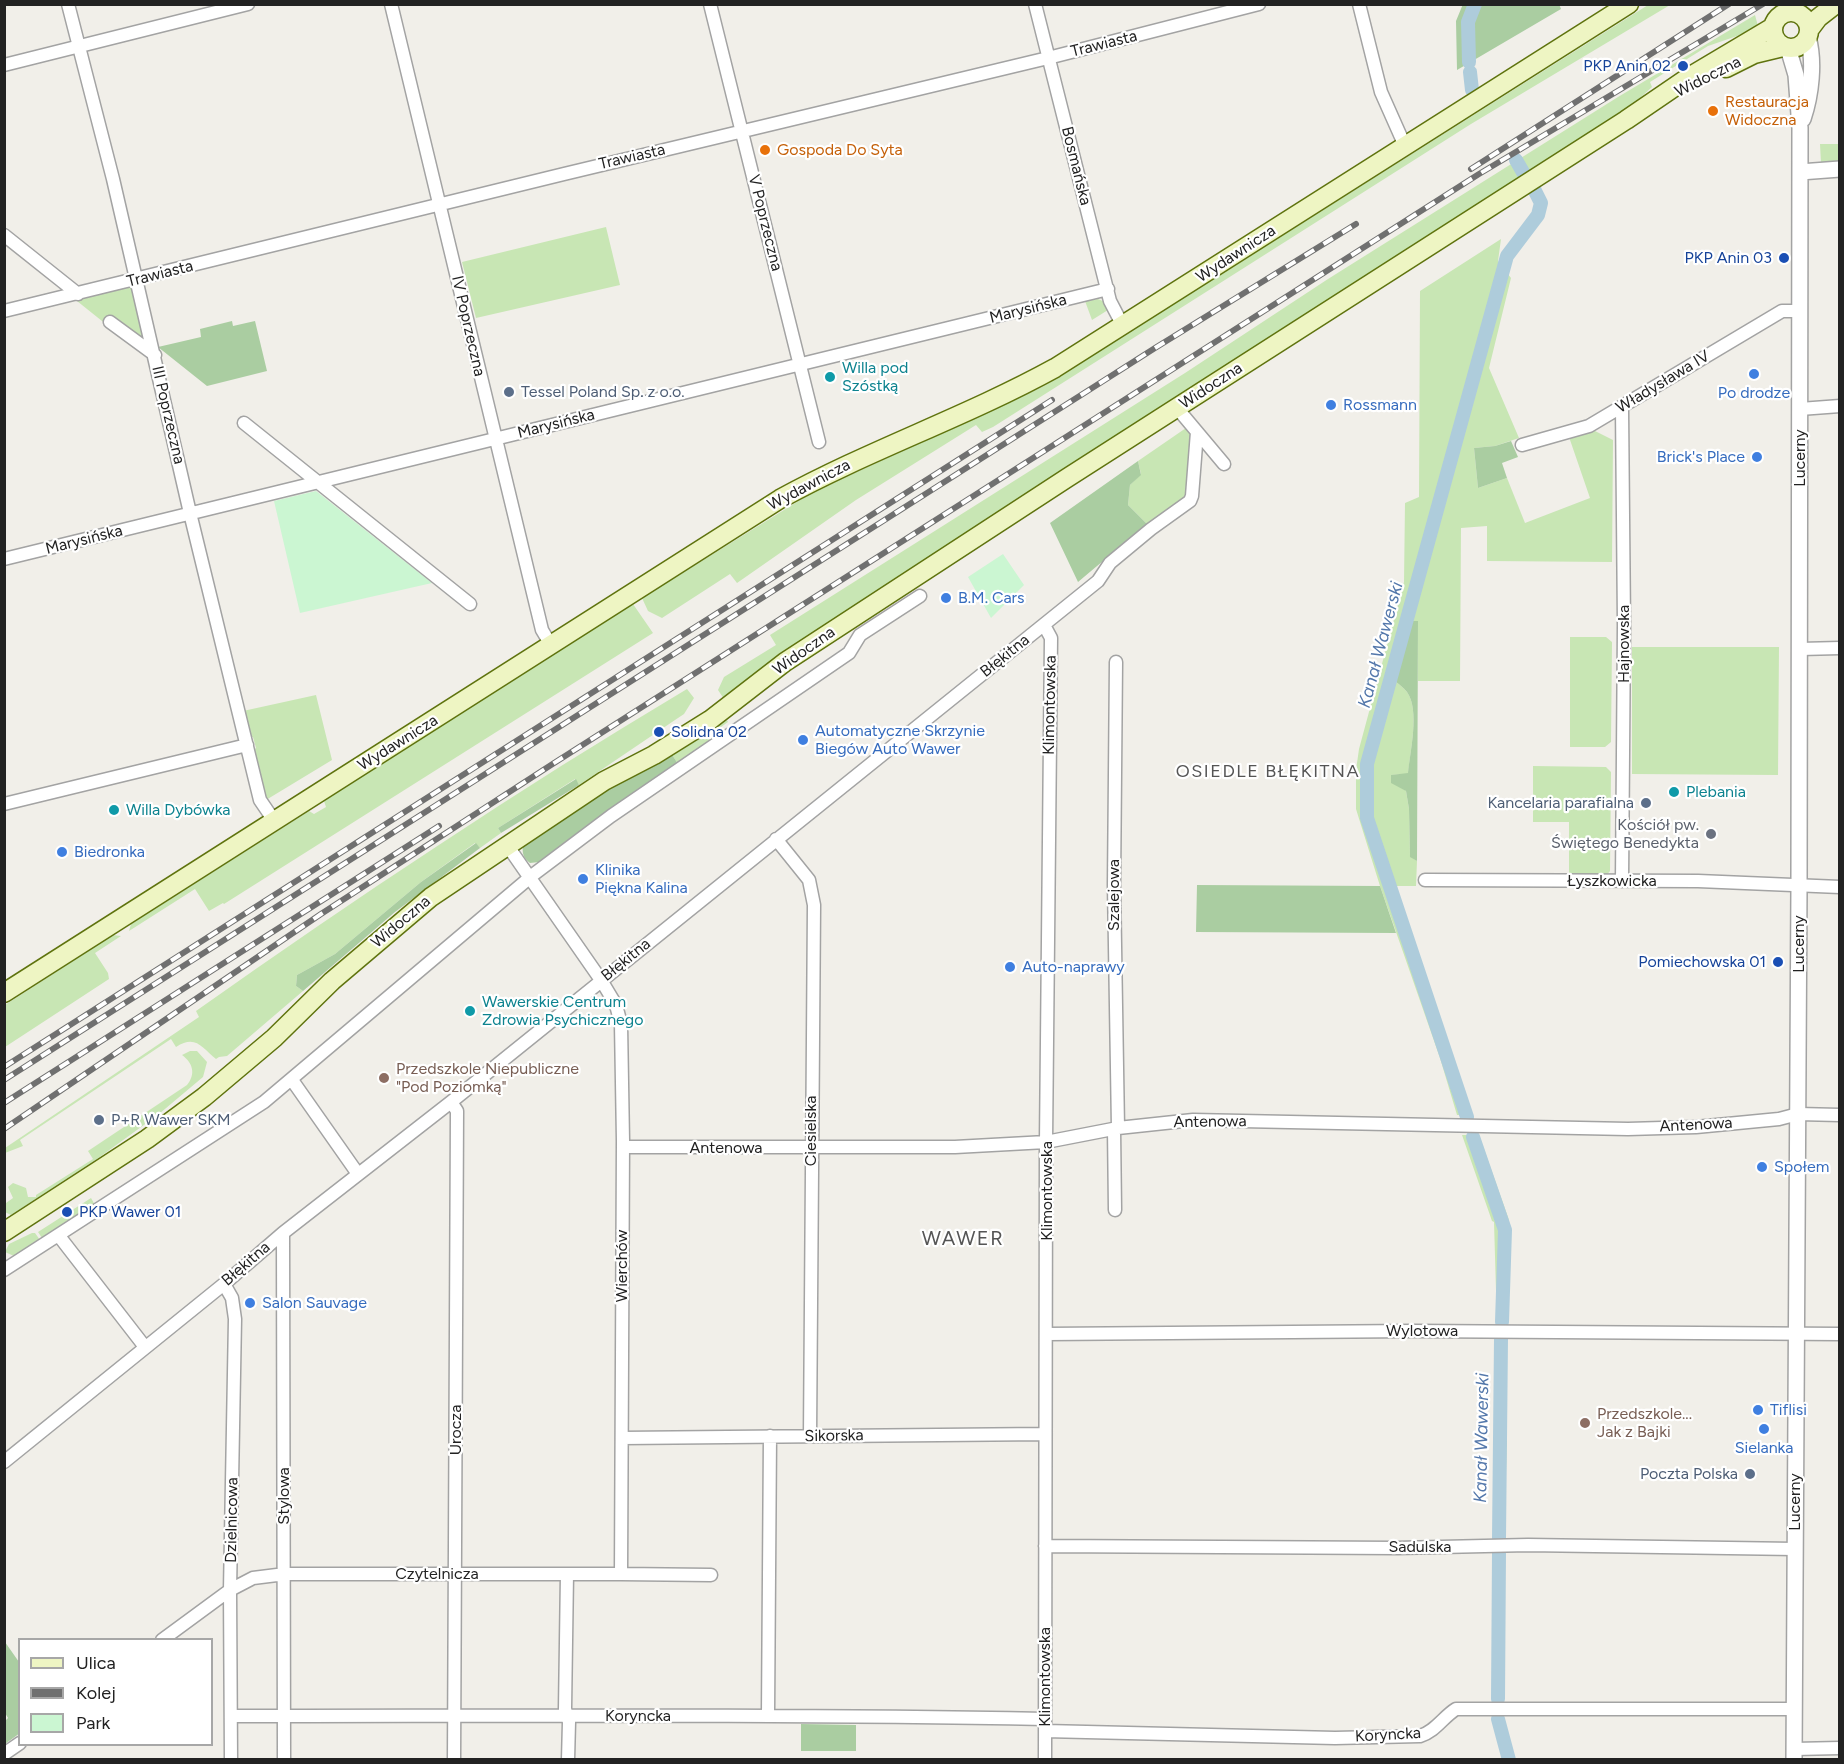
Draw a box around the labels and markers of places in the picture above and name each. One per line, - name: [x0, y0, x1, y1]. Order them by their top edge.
- place label: PKP Anin 02: [1583, 56, 1671, 76]
- marker: PKP Anin 02: [1676, 59, 1690, 73]
- place label: Restauracja Widoczna: [1725, 92, 1809, 130]
- marker: Restauracja Widoczna: [1706, 104, 1720, 118]
- place label: Gospoda Do Syta: [777, 140, 903, 160]
- marker: Gospoda Do Syta: [758, 143, 772, 157]
- place label: PKP Anin 03: [1684, 248, 1772, 268]
- marker: PKP Anin 03: [1777, 251, 1791, 265]
- place label: Willa pod Szóstką: [842, 358, 908, 396]
- marker: Po drodze: [1747, 367, 1761, 381]
- marker: Willa pod Szóstką: [823, 370, 837, 384]
- place label: Tessel Poland Sp. z o.o.: [521, 382, 685, 402]
- place label: Po drodze: [1718, 383, 1790, 403]
- marker: Tessel Poland Sp. z o.o.: [502, 385, 516, 399]
- place label: Rossmann: [1343, 395, 1417, 415]
- marker: Rossmann: [1324, 398, 1338, 412]
- place label: Brick's Place: [1657, 447, 1745, 467]
- marker: Brick's Place: [1750, 450, 1764, 464]
- place label: B.M. Cars: [958, 588, 1024, 608]
- marker: B.M. Cars: [939, 591, 953, 605]
- place label: Automatyczne Skrzynie Biegów Auto Wawer: [815, 721, 985, 759]
- place label: Solidna 02: [671, 722, 747, 742]
- marker: Solidna 02: [652, 725, 666, 739]
- marker: Automatyczne Skrzynie Biegów Auto Wawer: [796, 733, 810, 747]
- place label: Plebania: [1686, 782, 1746, 802]
- marker: Plebania: [1667, 785, 1681, 799]
- place label: Kancelaria parafialna: [1487, 793, 1634, 813]
- marker: Kancelaria parafialna: [1639, 796, 1653, 810]
- place label: Willa Dybówka: [126, 800, 230, 820]
- marker: Willa Dybówka: [107, 803, 121, 817]
- place label: Kościół pw. Świętego Benedykta: [1551, 815, 1699, 853]
- marker: Kościół pw. Świętego Benedykta: [1704, 827, 1718, 841]
- place label: Biedronka: [74, 842, 145, 862]
- marker: Biedronka: [55, 845, 69, 859]
- place label: Klinika Piękna Kalina: [595, 860, 688, 898]
- marker: Klinika Piękna Kalina: [576, 872, 590, 886]
- place label: Pomiechowska 01: [1638, 952, 1766, 972]
- marker: Pomiechowska 01: [1771, 955, 1785, 969]
- place label: Auto-naprawy: [1022, 957, 1125, 977]
- marker: Auto-naprawy: [1003, 960, 1017, 974]
- place label: Wawerskie Centrum Zdrowia Psychicznego: [482, 992, 644, 1030]
- marker: Wawerskie Centrum Zdrowia Psychicznego: [463, 1004, 477, 1018]
- place label: Przedszkole Niepubliczne "Pod Poziomką": [396, 1059, 579, 1097]
- marker: Przedszkole Niepubliczne "Pod Poziomką": [377, 1071, 391, 1085]
- place label: P+R Wawer SKM: [111, 1110, 231, 1130]
- marker: P+R Wawer SKM: [92, 1113, 106, 1127]
- place label: Społem: [1774, 1157, 1829, 1177]
- marker: Społem: [1755, 1160, 1769, 1174]
- place label: PKP Wawer 01: [79, 1202, 181, 1222]
- marker: PKP Wawer 01: [60, 1205, 74, 1219]
- place label: Salon Sauvage: [262, 1293, 367, 1313]
- marker: Salon Sauvage: [243, 1296, 257, 1310]
- place label: Tiflisi: [1770, 1400, 1807, 1420]
- marker: Tiflisi: [1751, 1403, 1765, 1417]
- place label: Przedszkole... Jak z Bajki: [1597, 1404, 1692, 1442]
- marker: Przedszkole... Jak z Bajki: [1578, 1416, 1592, 1430]
- marker: Sielanka: [1757, 1422, 1771, 1436]
- place label: Sielanka: [1735, 1438, 1793, 1458]
- place label: Poczta Polska: [1640, 1464, 1738, 1484]
- marker: Poczta Polska: [1743, 1467, 1757, 1481]

